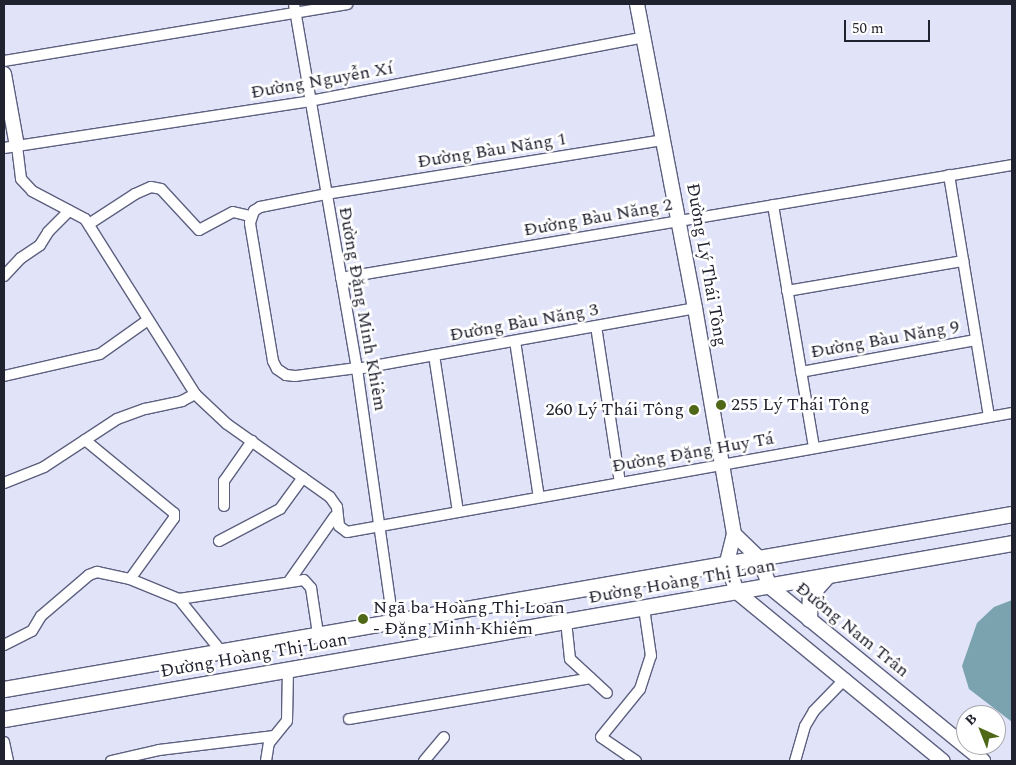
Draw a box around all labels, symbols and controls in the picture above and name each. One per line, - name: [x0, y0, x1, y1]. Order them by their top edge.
- scale bar: [846, 10, 932, 42]
- text: 50 m: [852, 17, 884, 40]
- street label: Đường Nguyễn Xí: [249, 58, 395, 104]
- street label: Đường Bàu Năng 1: [416, 129, 568, 173]
- street label: Đường Lý Thái Tông: [681, 182, 731, 348]
- street label: Đường Bàu Năng 2: [522, 194, 674, 242]
- street label: Đường Đặng Minh Khiêm: [333, 205, 391, 413]
- street label: Đường Bàu Năng 3: [448, 299, 600, 347]
- street label: Đường Bàu Năng 9: [809, 316, 961, 364]
- place label: 255 Lý Thái Tông: [731, 394, 869, 416]
- place label: 260 Lý Thái Tông: [546, 399, 684, 421]
- marker: 255 Lý Thái Tông: [715, 399, 727, 411]
- marker: 260 Lý Thái Tông: [688, 404, 700, 416]
- street label: Đường Đặng Huy Tá: [610, 428, 776, 478]
- street label: Đường Hoàng Thị Loan: [587, 555, 777, 609]
- street label: Đường Nam Trân: [791, 578, 913, 682]
- place label: Ngã ba Hoàng Thị Loan - Đặng Minh Khiêm: [373, 598, 565, 640]
- marker: Ngã ba Hoàng Thị Loan - Đặng Minh Khiêm: [357, 613, 369, 625]
- street label: Đường Hoàng Thị Loan: [159, 629, 349, 683]
- north arrow: [956, 705, 1006, 755]
- text: B: [960, 709, 982, 731]

